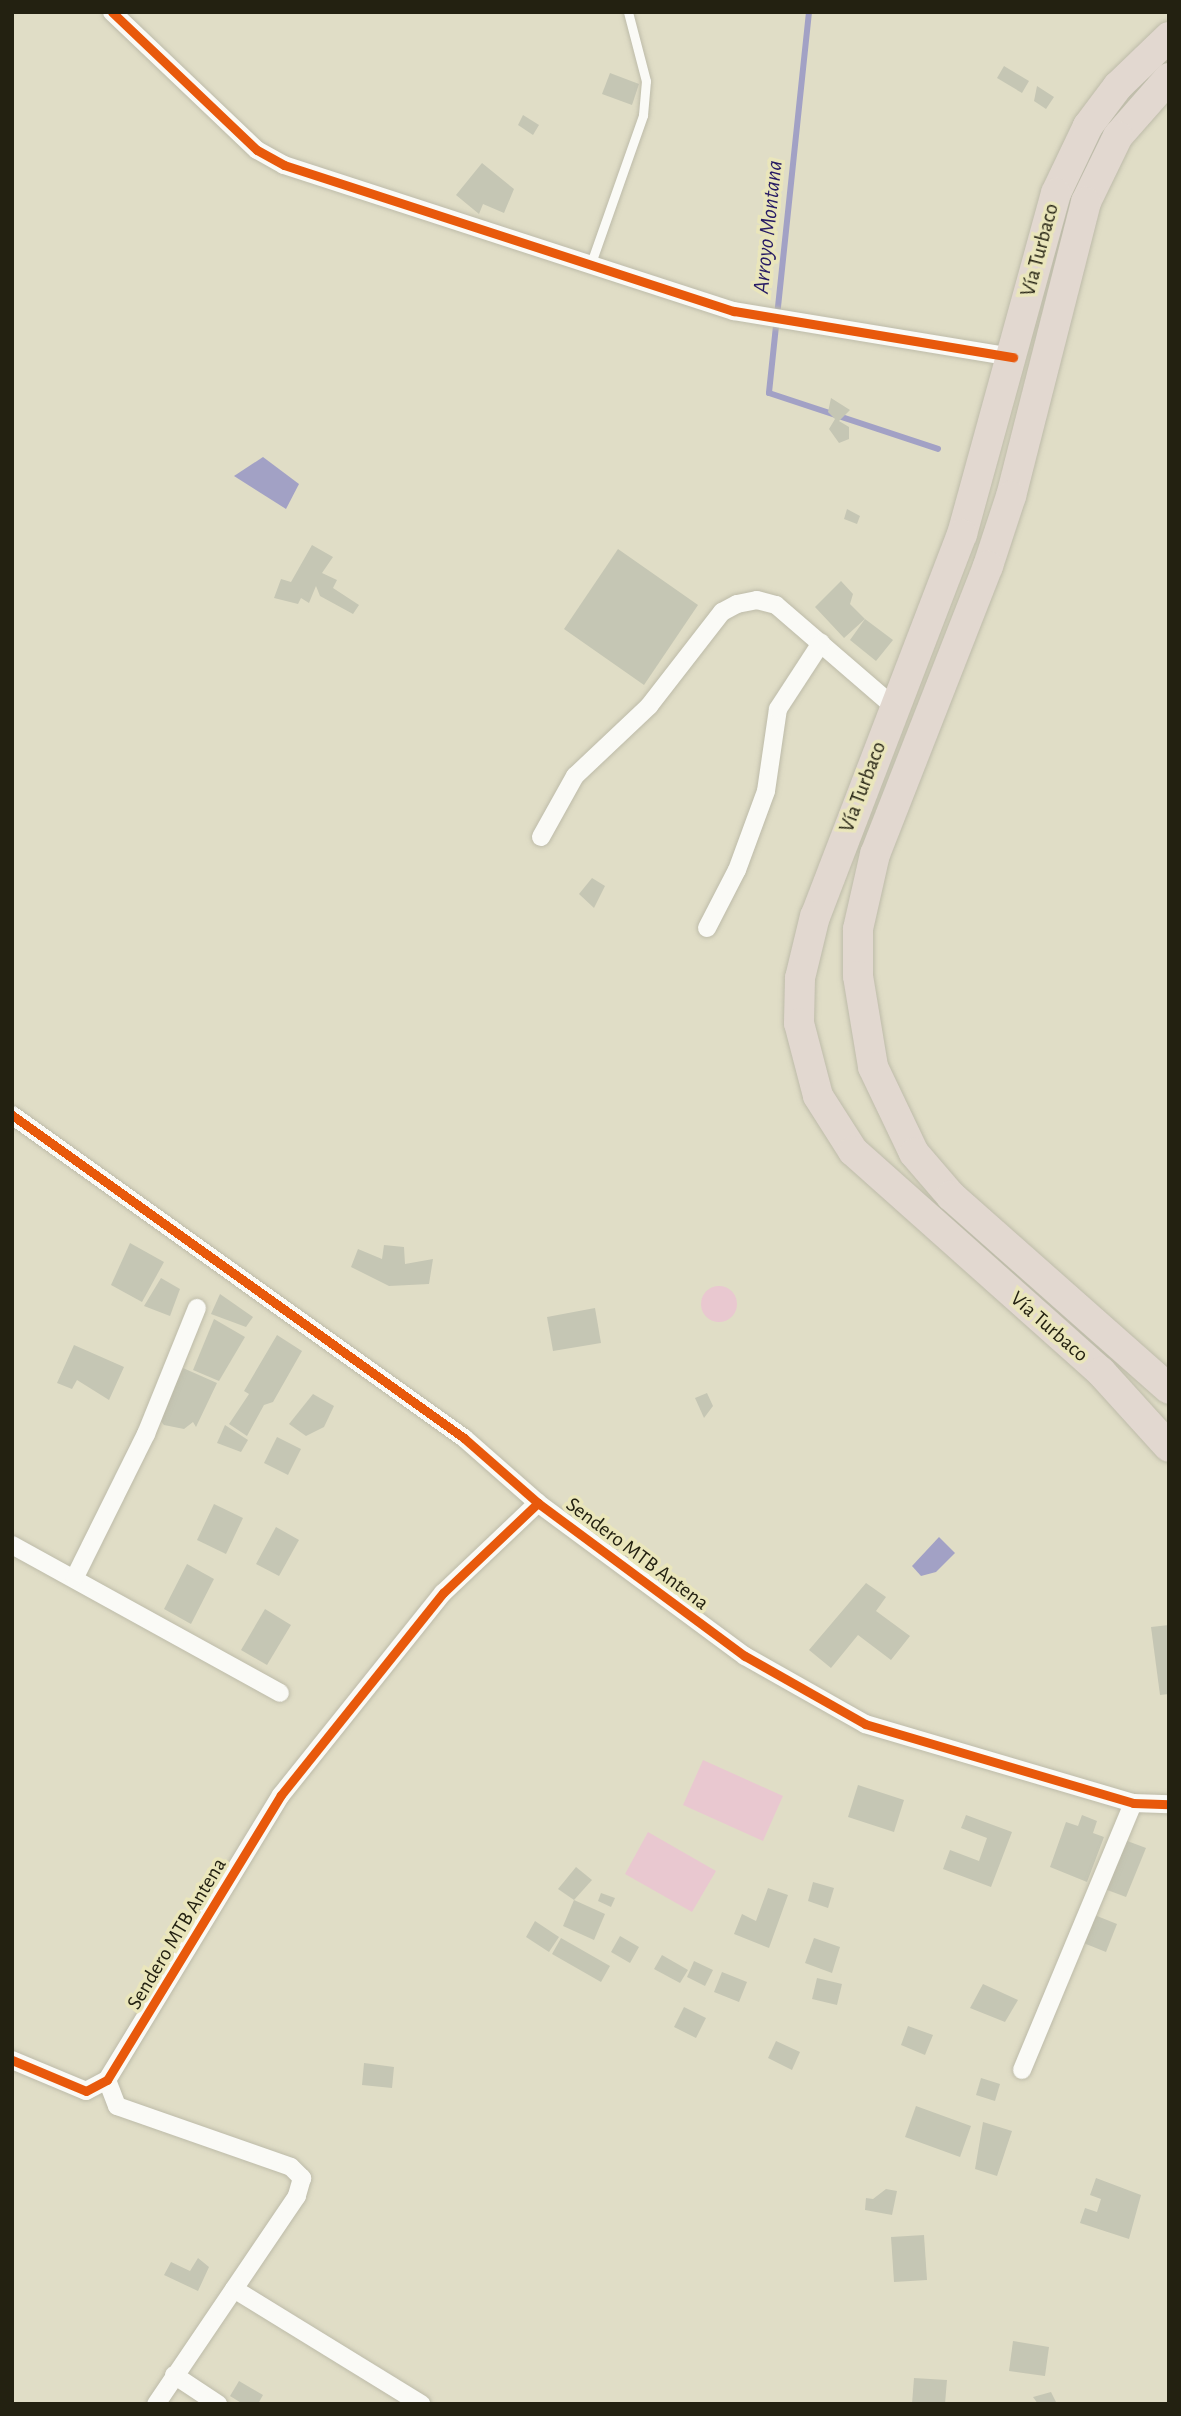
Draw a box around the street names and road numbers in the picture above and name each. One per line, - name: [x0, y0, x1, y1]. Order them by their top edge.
- street label: Vía Turbaco: [1016, 201, 1064, 299]
- street label: Vía Turbaco: [834, 738, 892, 836]
- street label: Vía Turbaco: [1005, 1286, 1093, 1368]
- street label: Sendero MTB Antena: [561, 1492, 713, 1616]
- street label: Sendero MTB Antena: [122, 1854, 232, 2014]

